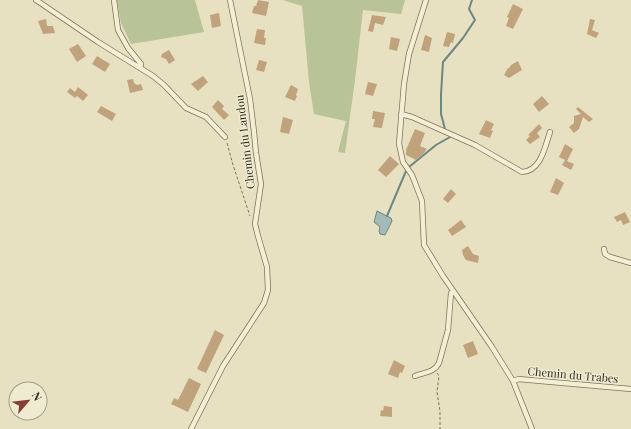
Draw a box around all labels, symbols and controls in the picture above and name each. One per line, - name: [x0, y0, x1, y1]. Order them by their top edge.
- street label: Chemin du Landou: [231, 94, 258, 190]
- street label: Chemin du Trabes: [527, 363, 619, 386]
- north arrow: [8, 381, 48, 421]
- text: N: [29, 389, 46, 403]

